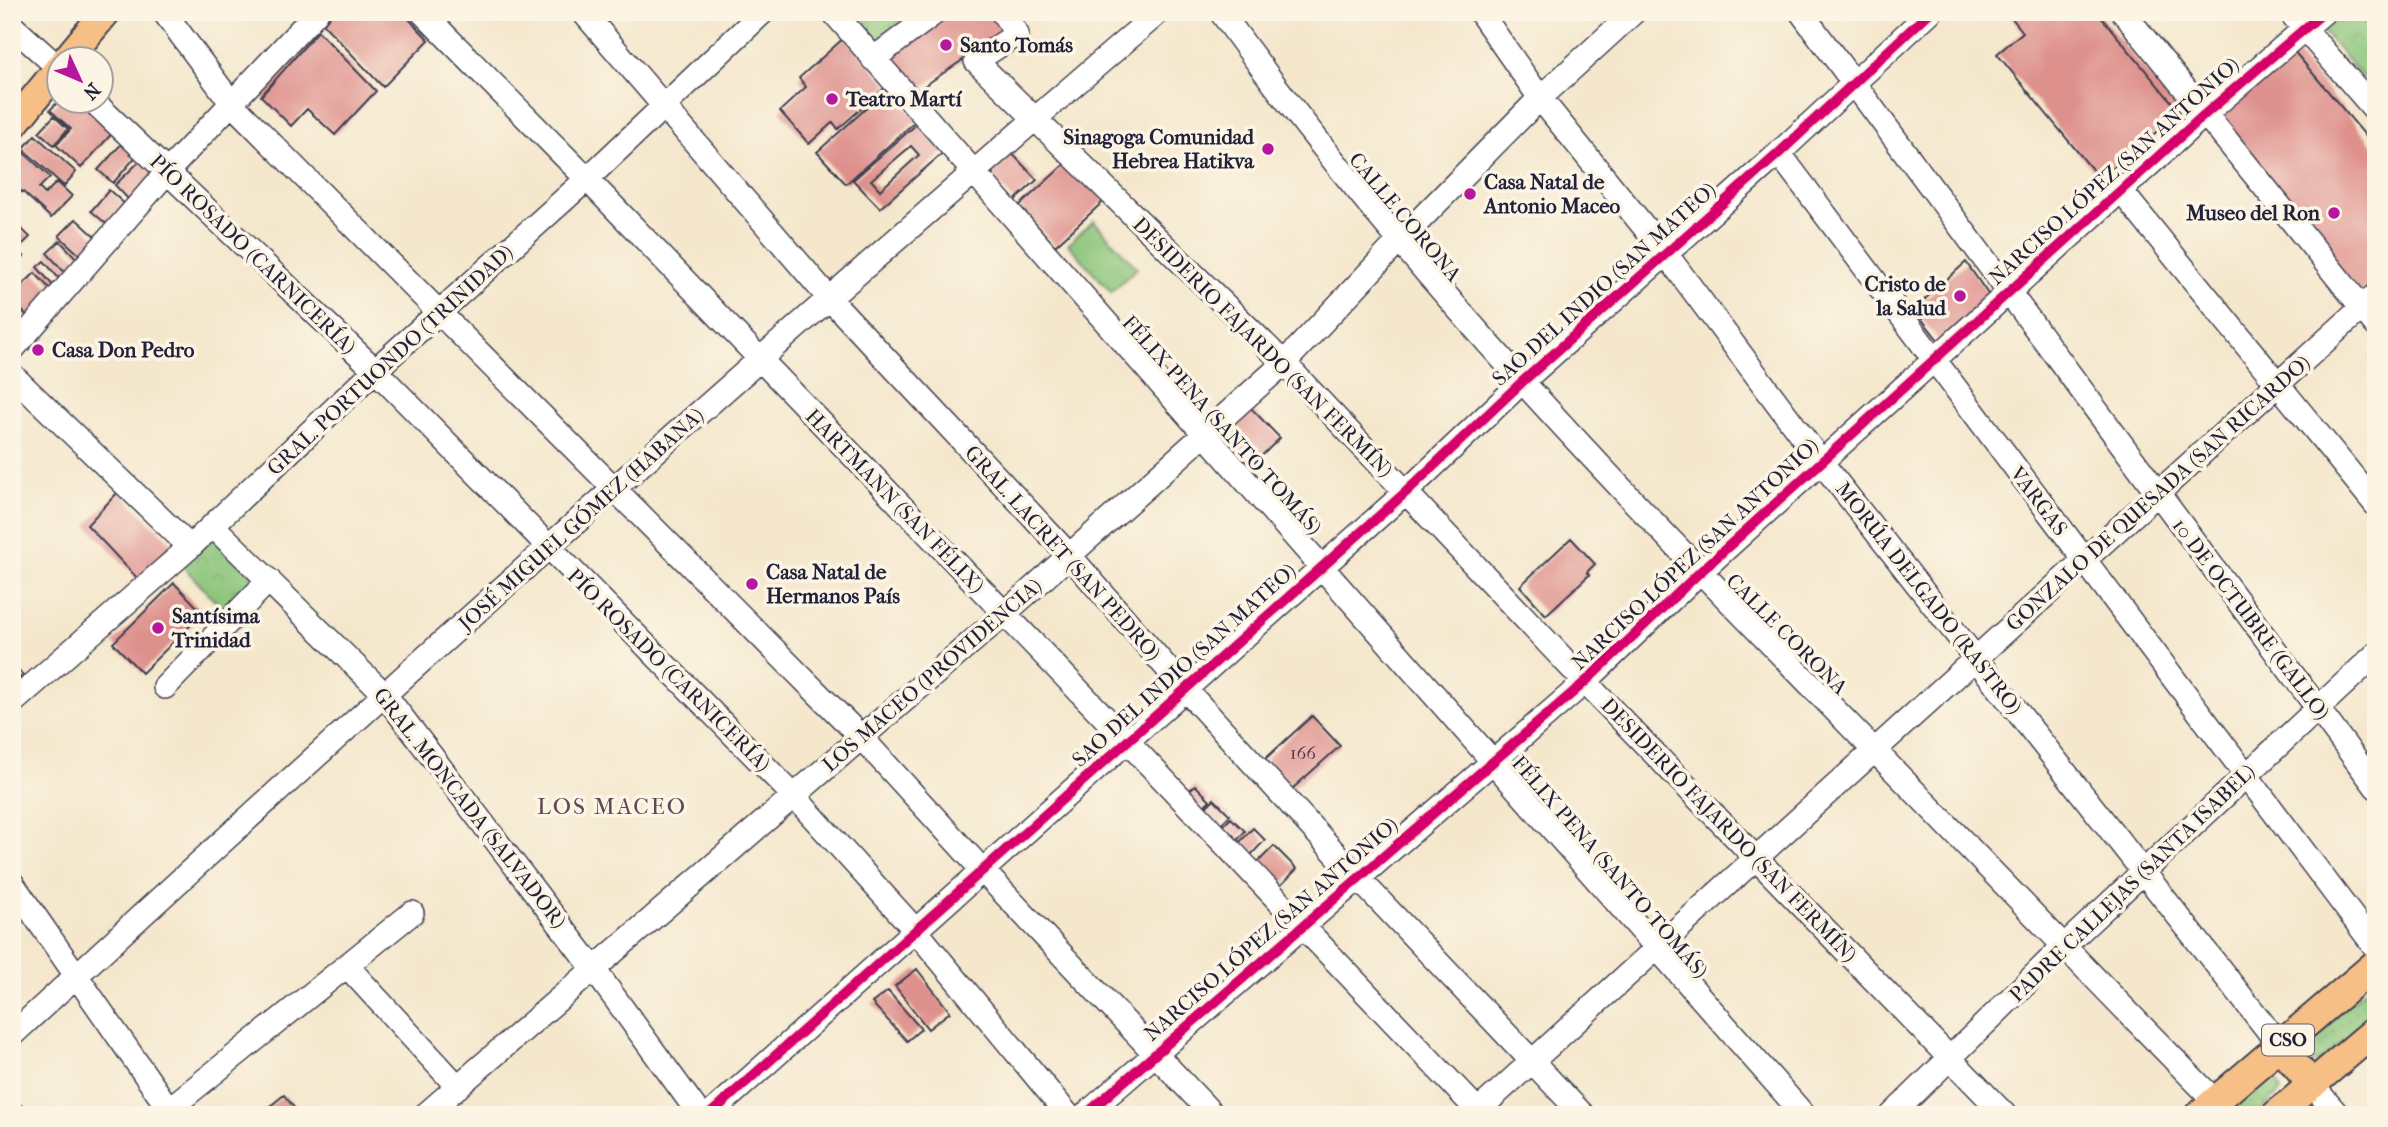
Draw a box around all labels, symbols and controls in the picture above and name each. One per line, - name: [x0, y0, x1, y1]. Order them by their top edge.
- place label: Santo Tomás: [960, 33, 1073, 57]
- marker: Santo Tomás: [938, 37, 954, 53]
- north arrow: [46, 46, 116, 116]
- street label: NARCISO LÓPEZ (SAN ANTONIO): [1983, 51, 2244, 290]
- text: N: [78, 78, 104, 104]
- place label: Teatro Martí: [845, 87, 962, 111]
- marker: Teatro Martí: [824, 91, 840, 107]
- place label: Sinagoga Comunidad Hebrea Hatikva: [1063, 125, 1255, 173]
- marker: Sinagoga Comunidad Hebrea Hatikva: [1260, 141, 1276, 157]
- street label: CALLE CORONA: [1344, 148, 1466, 287]
- street label: PÍO ROSADO (CARNICERÍA): [145, 149, 361, 359]
- place label: Casa Natal de Antonio Maceo: [1482, 170, 1621, 218]
- street label: SAO DEL INDIO (SAN MATEO): [1487, 177, 1721, 391]
- marker: Casa Natal de Antonio Maceo: [1462, 186, 1478, 202]
- place label: Museo del Ron: [2185, 201, 2321, 225]
- marker: Museo del Ron: [2326, 205, 2342, 221]
- street label: DESIDERIO FAJARDO (SAN FERMÍN): [1128, 212, 1398, 482]
- street label: GRAL. PORTUONDO (TRINIDAD): [262, 240, 518, 480]
- place label: Cristo de la Salud: [1865, 272, 1947, 320]
- marker: Cristo de la Salud: [1952, 288, 1968, 304]
- street label: FÉLIX PENA (SANTO TOMÁS): [1117, 311, 1327, 539]
- place label: Casa Don Pedro: [52, 338, 195, 362]
- marker: Casa Don Pedro: [30, 342, 46, 358]
- street label: GONZALO DE QUESADA (SAN RICARDO): [2001, 350, 2315, 636]
- street label: JOSÉ MIGUEL GÓMEZ (HABANA): [451, 402, 708, 637]
- street label: HARTMANN (SAN FÉLIX): [801, 404, 989, 598]
- street label: NARCISO LÓPEZ (SAN ANTONIO): [1566, 433, 1823, 675]
- street label: GRAL. LACRET (SAN PEDRO): [960, 441, 1166, 665]
- street label: VARGAS: [2005, 461, 2073, 540]
- street label: MORÚA DELGADO (RASTRO): [1831, 477, 2027, 719]
- street label: 10 DE OCTUBRE (GALLO): [2167, 514, 2335, 724]
- street label: SAO DEL INDIO (SAN MATEO): [1067, 558, 1301, 772]
- place label: Casa Natal de Hermanos País: [766, 560, 900, 608]
- street label: PÍO ROSADO (CARNICERÍA): [563, 564, 775, 776]
- street label: CALLE CORONA: [1722, 569, 1853, 700]
- street label: LOS MACEO (PROVIDENCIA): [818, 573, 1046, 777]
- marker: Casa Natal de Hermanos País: [744, 576, 760, 592]
- place label: Santísima Trinidad: [171, 604, 261, 652]
- marker: Santísima Trinidad: [150, 620, 166, 636]
- street label: GRAL. MONCADA (SALVADOR): [369, 683, 571, 933]
- street label: DESIDERIO FAJARDO (SAN FERMÍN): [1596, 693, 1862, 967]
- house number: 166: [1290, 743, 1316, 764]
- street label: FÉLIX PENA (SANTO TOMÁS): [1507, 751, 1713, 983]
- street label: PADRE CALLEJAS (SANTA ISABEL): [2004, 759, 2260, 1007]
- district label: LOS MACEO: [537, 793, 687, 820]
- street label: NARCISO LÓPEZ (SAN ANTONIO): [1139, 811, 1403, 1046]
- road number: CSO: [2262, 1024, 2314, 1056]

